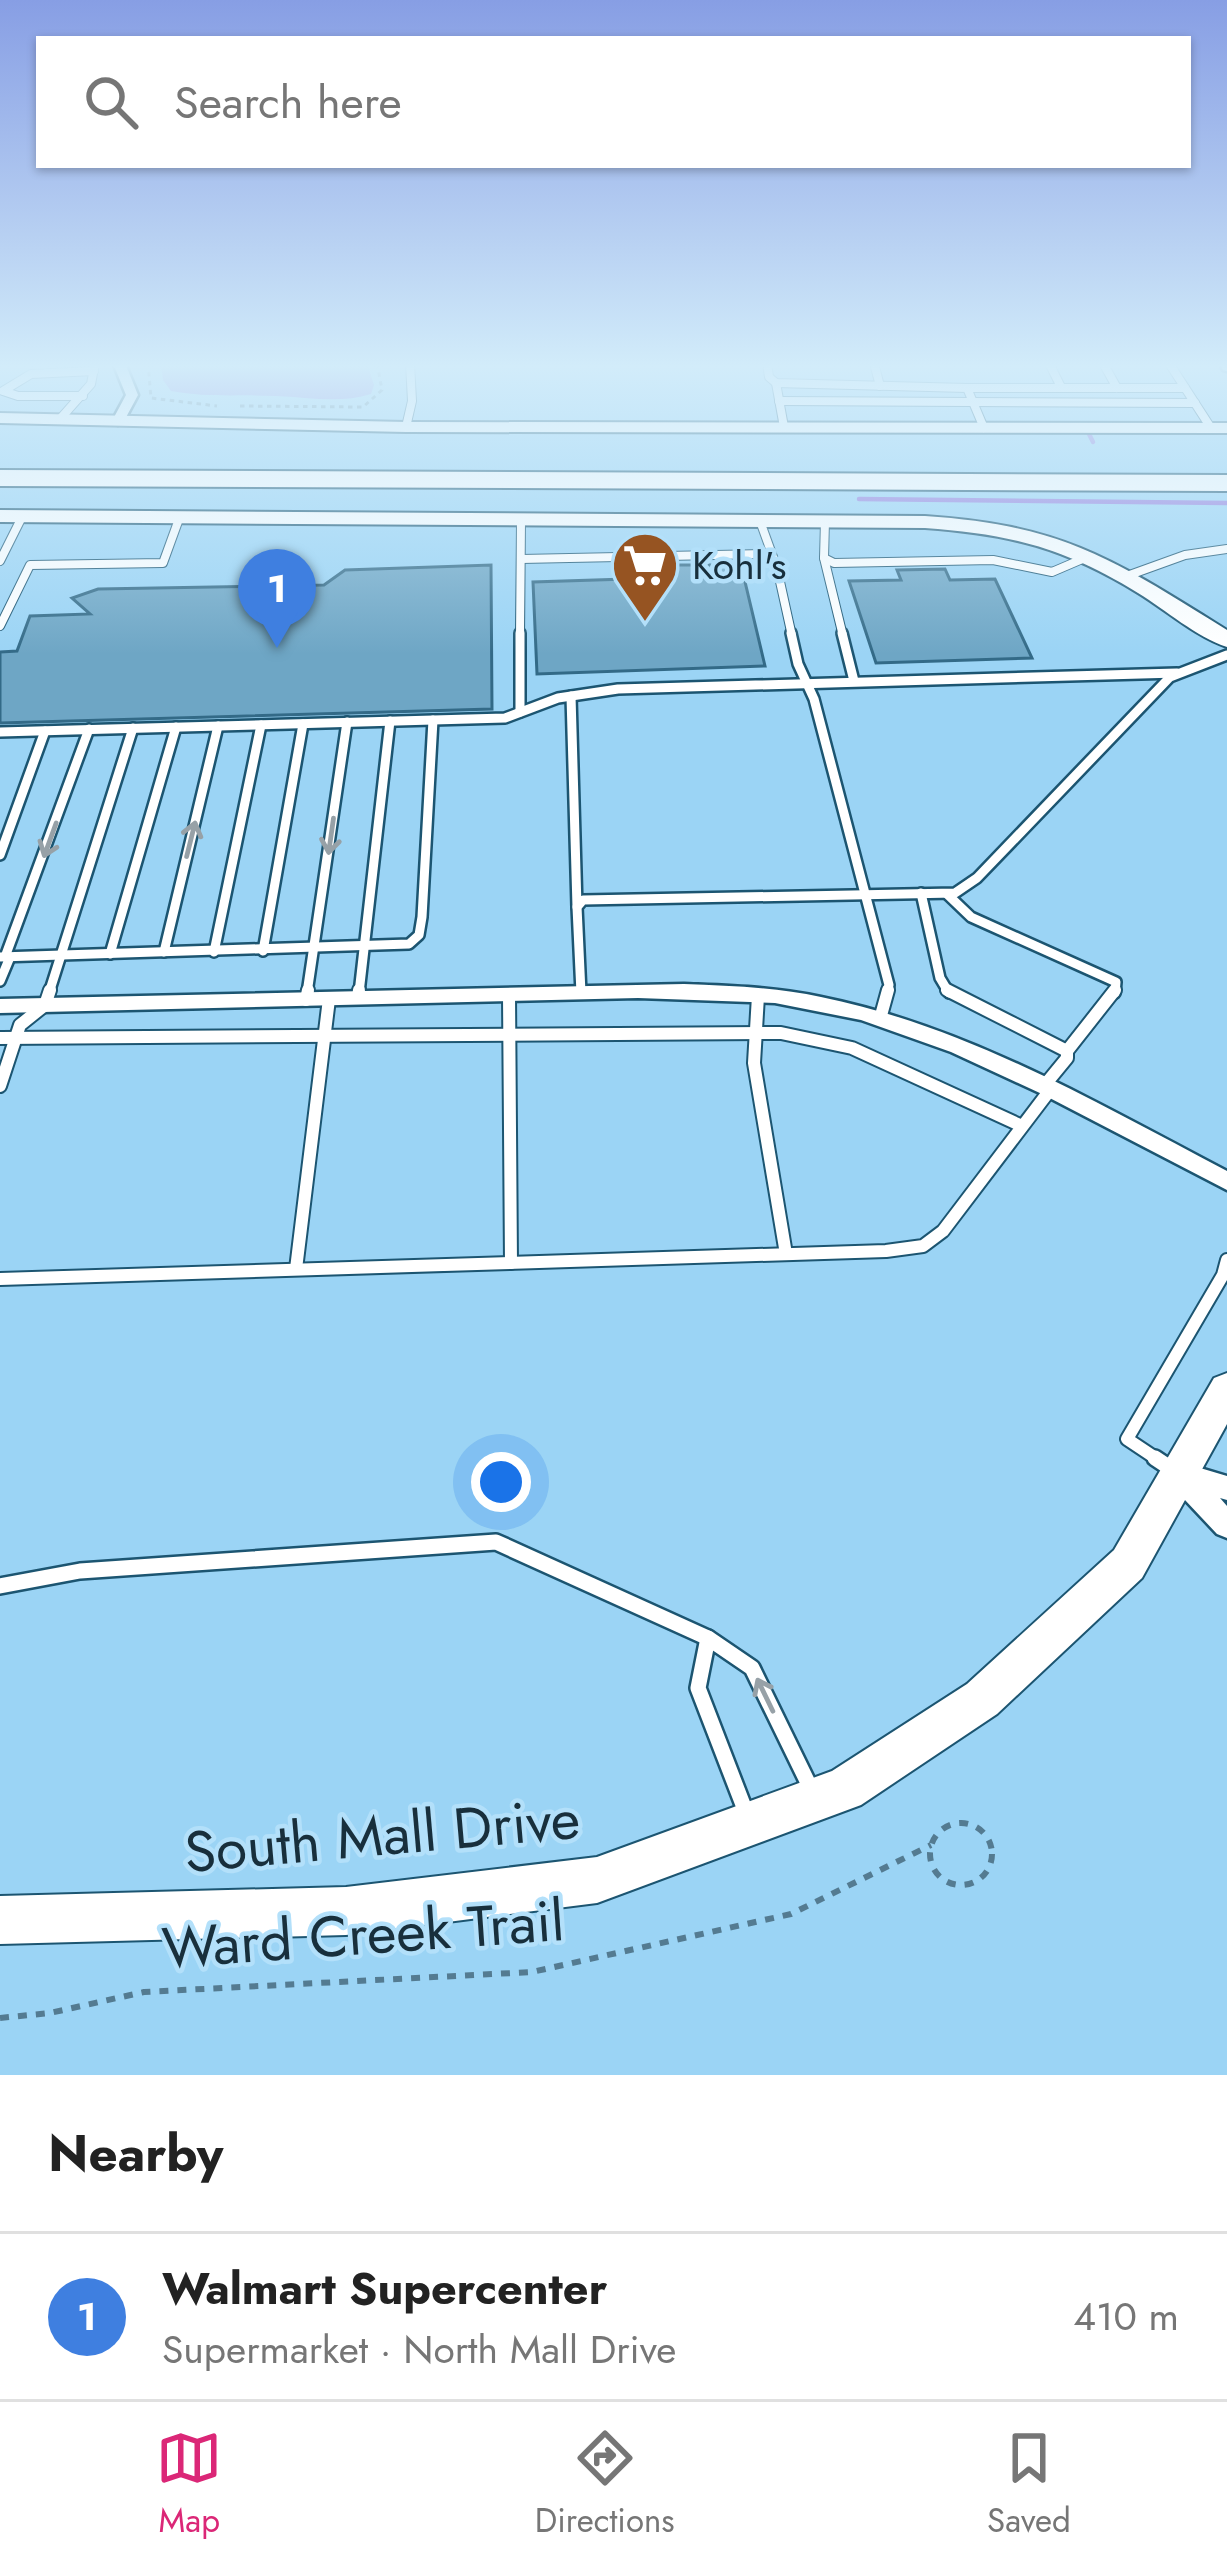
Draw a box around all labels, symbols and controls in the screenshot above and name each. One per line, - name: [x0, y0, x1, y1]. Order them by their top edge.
- search box: [36, 36, 1191, 168]
- icon: search: [78, 69, 144, 135]
- text: Search here: [174, 70, 402, 135]
- supermarket icon: Kohl's: [610, 530, 680, 624]
- place label: Kohl's: [692, 537, 787, 594]
- pin: 1: [238, 549, 316, 648]
- one-way arrow: [319, 816, 342, 855]
- one-way arrow: [38, 821, 59, 858]
- one-way arrow: [181, 821, 203, 859]
- your location: [471, 1452, 531, 1512]
- one-way arrow: [753, 1678, 775, 1714]
- street label: South Mall Drive: [181, 1777, 583, 1893]
- street label: Ward Creek Trail: [159, 1879, 567, 1989]
- text: Nearby: [48, 2116, 223, 2190]
- text: Walmart Supercenter: [162, 2256, 607, 2321]
- text: 1: [77, 2288, 97, 2345]
- text: 410 m: [1073, 2288, 1179, 2345]
- text: Supermarket · North Mall Drive: [162, 2321, 676, 2378]
- tab: Map: [156, 2425, 222, 2544]
- tab: Directions: [535, 2425, 675, 2544]
- tab: Saved: [987, 2425, 1071, 2544]

